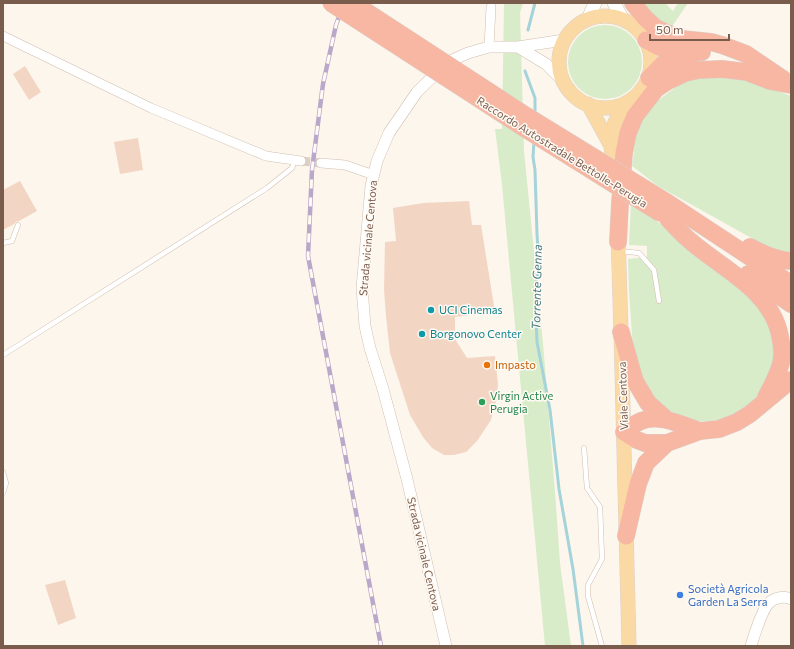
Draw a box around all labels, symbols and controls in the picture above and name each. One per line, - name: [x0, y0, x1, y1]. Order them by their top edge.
- scale bar: [650, 16, 729, 42]
- text: 50 m: [656, 22, 684, 36]
- street label: Raccordo Autostradale Bettolle-Perugia: [475, 93, 650, 210]
- street label: Strada vicinale Centova: [356, 179, 379, 296]
- water label: Torrente Genna: [528, 244, 544, 330]
- place label: UCI Cinemas: [439, 303, 503, 316]
- marker: UCI Cinemas: [426, 305, 436, 315]
- place label: Borgonovo Center: [430, 327, 522, 340]
- marker: Borgonovo Center: [417, 329, 427, 339]
- place label: Impasto: [495, 358, 536, 371]
- marker: Impasto: [482, 360, 492, 370]
- street label: Viale Centova: [615, 362, 630, 431]
- place label: Virgin Active Perugia: [490, 389, 554, 415]
- marker: Virgin Active Perugia: [477, 397, 487, 407]
- street label: Strada vicinale Centova: [405, 496, 444, 612]
- place label: Società Agricola Garden La Serra: [688, 582, 768, 608]
- marker: Società Agricola Garden La Serra: [675, 590, 685, 600]

